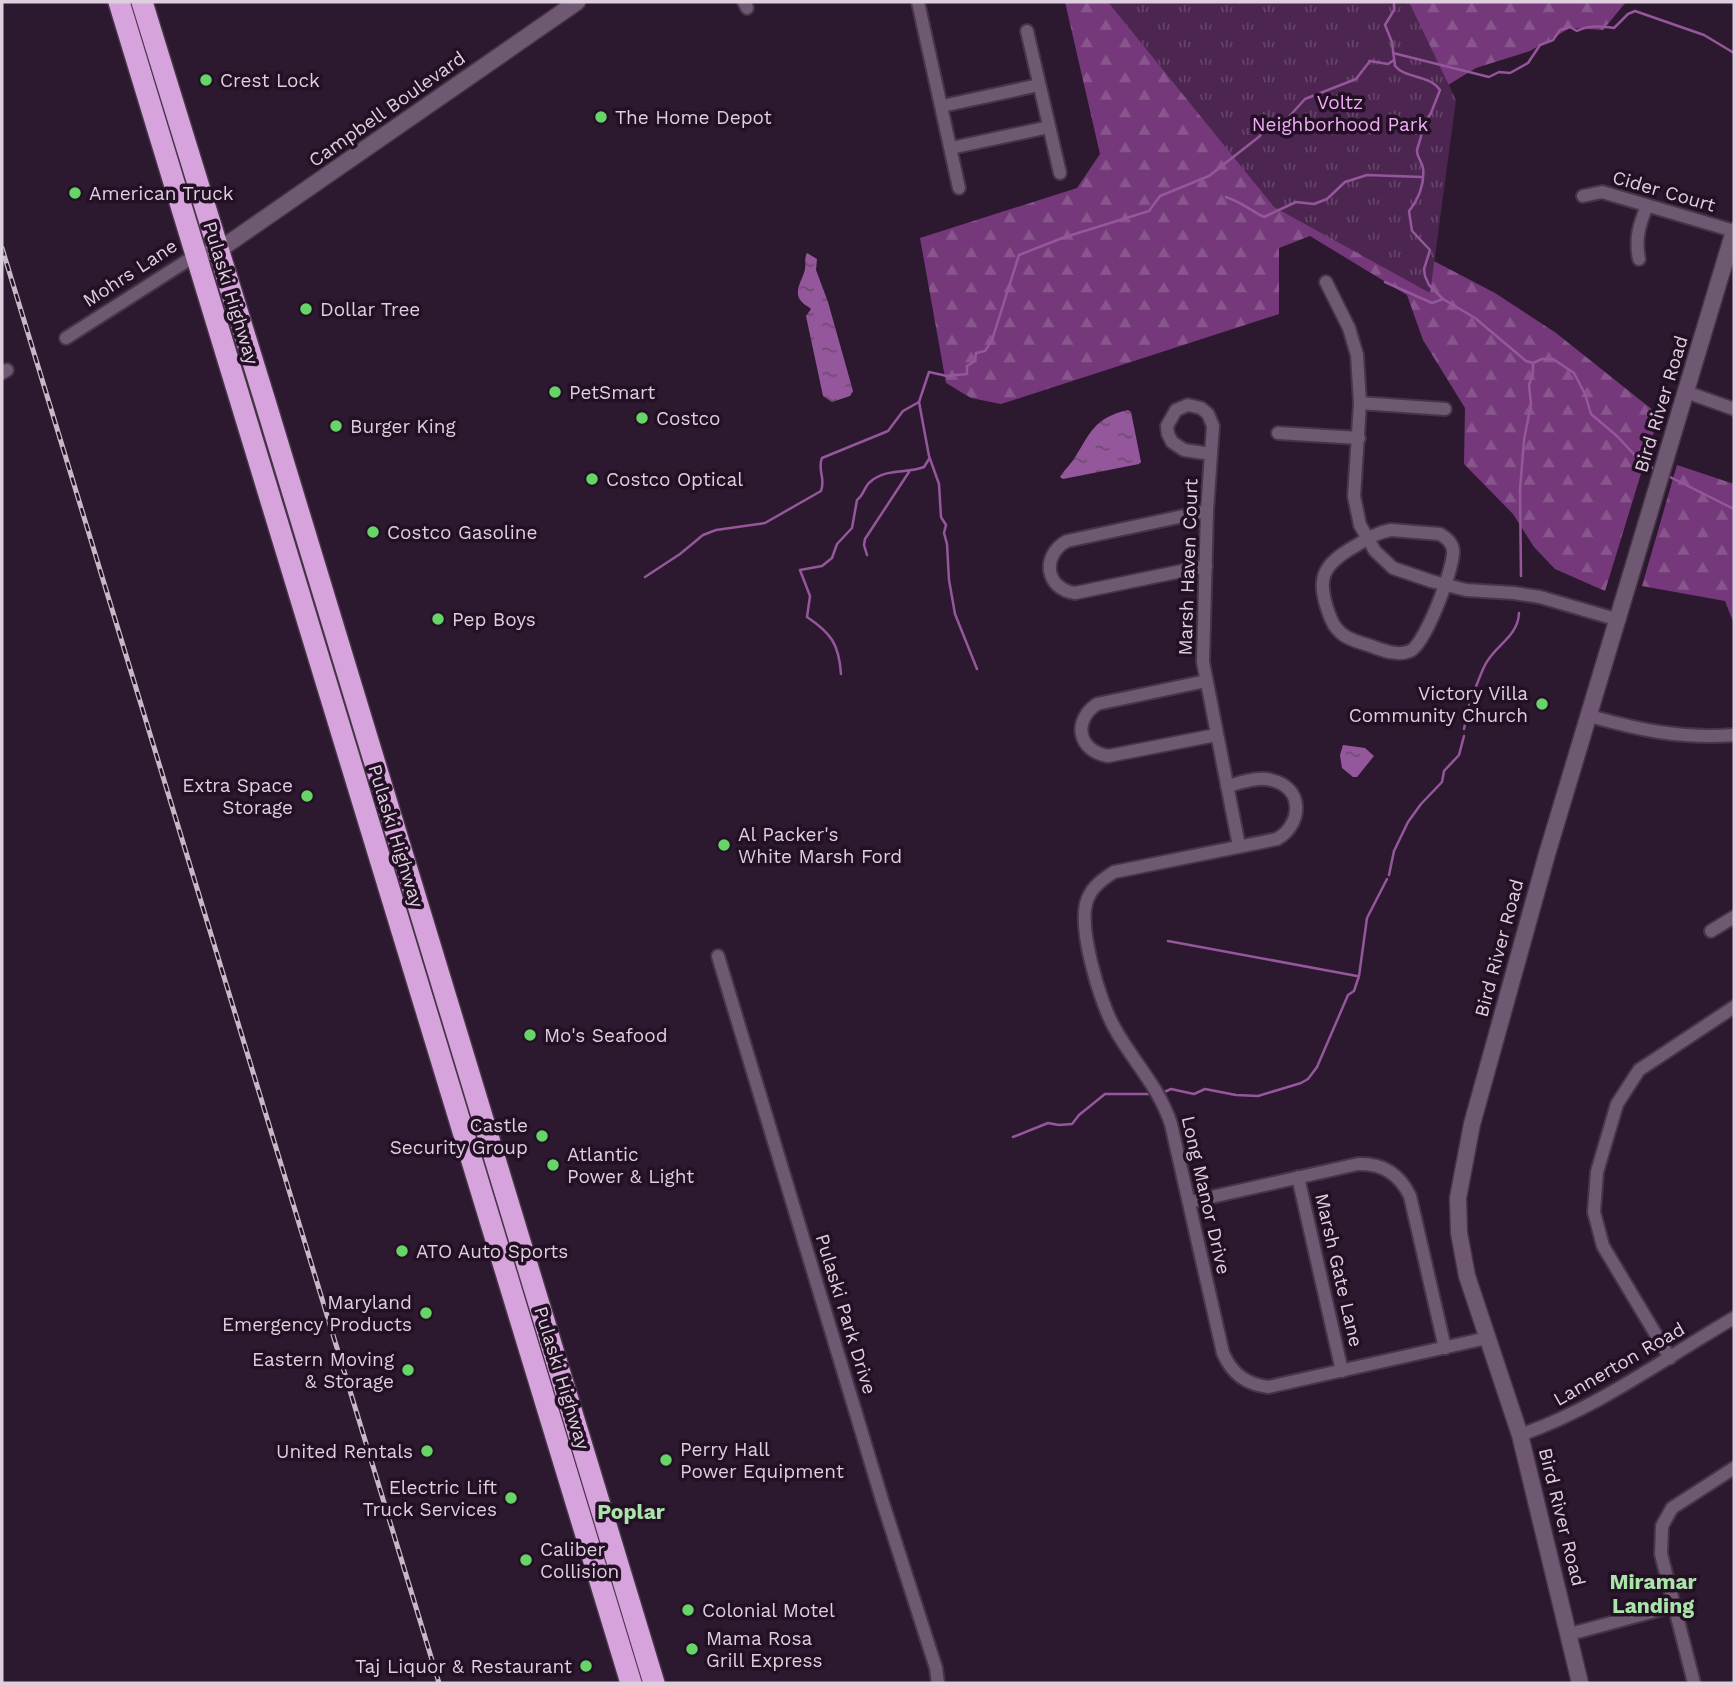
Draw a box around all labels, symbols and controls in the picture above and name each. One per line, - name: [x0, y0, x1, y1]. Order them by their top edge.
- street label: Campbell Boulevard: [304, 46, 470, 172]
- place label: Crest Lock: [220, 69, 320, 92]
- marker: Crest Lock: [198, 72, 214, 88]
- park label: Voltz Neighborhood Park: [1252, 91, 1429, 136]
- place label: The Home Depot: [615, 106, 772, 129]
- marker: The Home Depot: [593, 109, 609, 125]
- street label: Cider Court: [1610, 165, 1718, 217]
- place label: American Truck: [89, 182, 234, 205]
- marker: American Truck: [67, 185, 83, 201]
- street label: Pulaski Highway: [198, 219, 264, 368]
- street label: Mohrs Lane: [78, 234, 182, 312]
- place label: Dollar Tree: [320, 298, 420, 321]
- marker: Dollar Tree: [298, 301, 314, 317]
- street label: Bird River Road: [1629, 333, 1693, 475]
- place label: PetSmart: [569, 381, 655, 404]
- marker: PetSmart: [547, 384, 563, 400]
- place label: Costco: [656, 407, 720, 430]
- marker: Costco: [634, 410, 650, 426]
- place label: Burger King: [350, 415, 457, 438]
- marker: Burger King: [328, 418, 344, 434]
- place label: Costco Optical: [606, 468, 743, 491]
- marker: Costco Optical: [584, 471, 600, 487]
- street label: Marsh Haven Court: [1173, 478, 1203, 656]
- place label: Costco Gasoline: [387, 521, 537, 544]
- marker: Costco Gasoline: [365, 524, 381, 540]
- place label: Pep Boys: [452, 608, 536, 631]
- marker: Pep Boys: [430, 611, 446, 627]
- place label: Victory Villa Community Church: [1349, 682, 1528, 727]
- marker: Victory Villa Community Church: [1534, 696, 1550, 712]
- street label: Pulaski Highway: [363, 762, 429, 911]
- place label: Extra Space Storage: [182, 774, 293, 819]
- marker: Extra Space Storage: [299, 788, 315, 804]
- place label: Al Packer's White Marsh Ford: [738, 823, 902, 868]
- marker: Al Packer's White Marsh Ford: [716, 837, 732, 853]
- street label: Bird River Road: [1470, 876, 1528, 1020]
- place label: Mo's Seafood: [544, 1024, 668, 1047]
- marker: Mo's Seafood: [522, 1027, 538, 1043]
- place label: Castle Security Group: [390, 1114, 528, 1159]
- street label: Long Manor Drive: [1177, 1114, 1235, 1276]
- marker: Castle Security Group: [534, 1128, 550, 1144]
- place label: Atlantic Power & Light: [567, 1143, 694, 1188]
- marker: Atlantic Power & Light: [545, 1157, 561, 1173]
- street label: Marsh Gate Lane: [1310, 1191, 1368, 1349]
- street label: Pulaski Park Drive: [811, 1231, 881, 1397]
- place label: ATO Auto Sports: [416, 1240, 568, 1263]
- marker: ATO Auto Sports: [394, 1243, 410, 1259]
- place label: Maryland Emergency Products: [222, 1291, 412, 1336]
- street label: Pulaski Highway: [529, 1304, 595, 1453]
- marker: Maryland Emergency Products: [418, 1305, 434, 1321]
- street label: Lannerton Road: [1549, 1317, 1689, 1411]
- place label: Eastern Moving & Storage: [252, 1348, 395, 1393]
- marker: Eastern Moving & Storage: [400, 1362, 416, 1378]
- place label: Perry Hall Power Equipment: [680, 1438, 844, 1483]
- place label: United Rentals: [276, 1440, 413, 1463]
- marker: United Rentals: [419, 1443, 435, 1459]
- street label: Bird River Road: [1534, 1445, 1590, 1589]
- marker: Perry Hall Power Equipment: [658, 1452, 674, 1468]
- place label: Electric Lift Truck Services: [362, 1476, 497, 1521]
- marker: Electric Lift Truck Services: [503, 1490, 519, 1506]
- district label: Poplar: [597, 1499, 665, 1524]
- place label: Caliber Collision: [540, 1538, 619, 1583]
- marker: Caliber Collision: [518, 1552, 534, 1568]
- district label: Miramar Landing: [1609, 1569, 1697, 1618]
- place label: Colonial Motel: [702, 1599, 835, 1622]
- marker: Colonial Motel: [680, 1602, 696, 1618]
- place label: Mama Rosa Grill Express: [706, 1627, 823, 1672]
- marker: Mama Rosa Grill Express: [684, 1641, 700, 1657]
- place label: Taj Liquor & Restaurant: [355, 1655, 572, 1678]
- marker: Taj Liquor & Restaurant: [578, 1658, 594, 1674]

